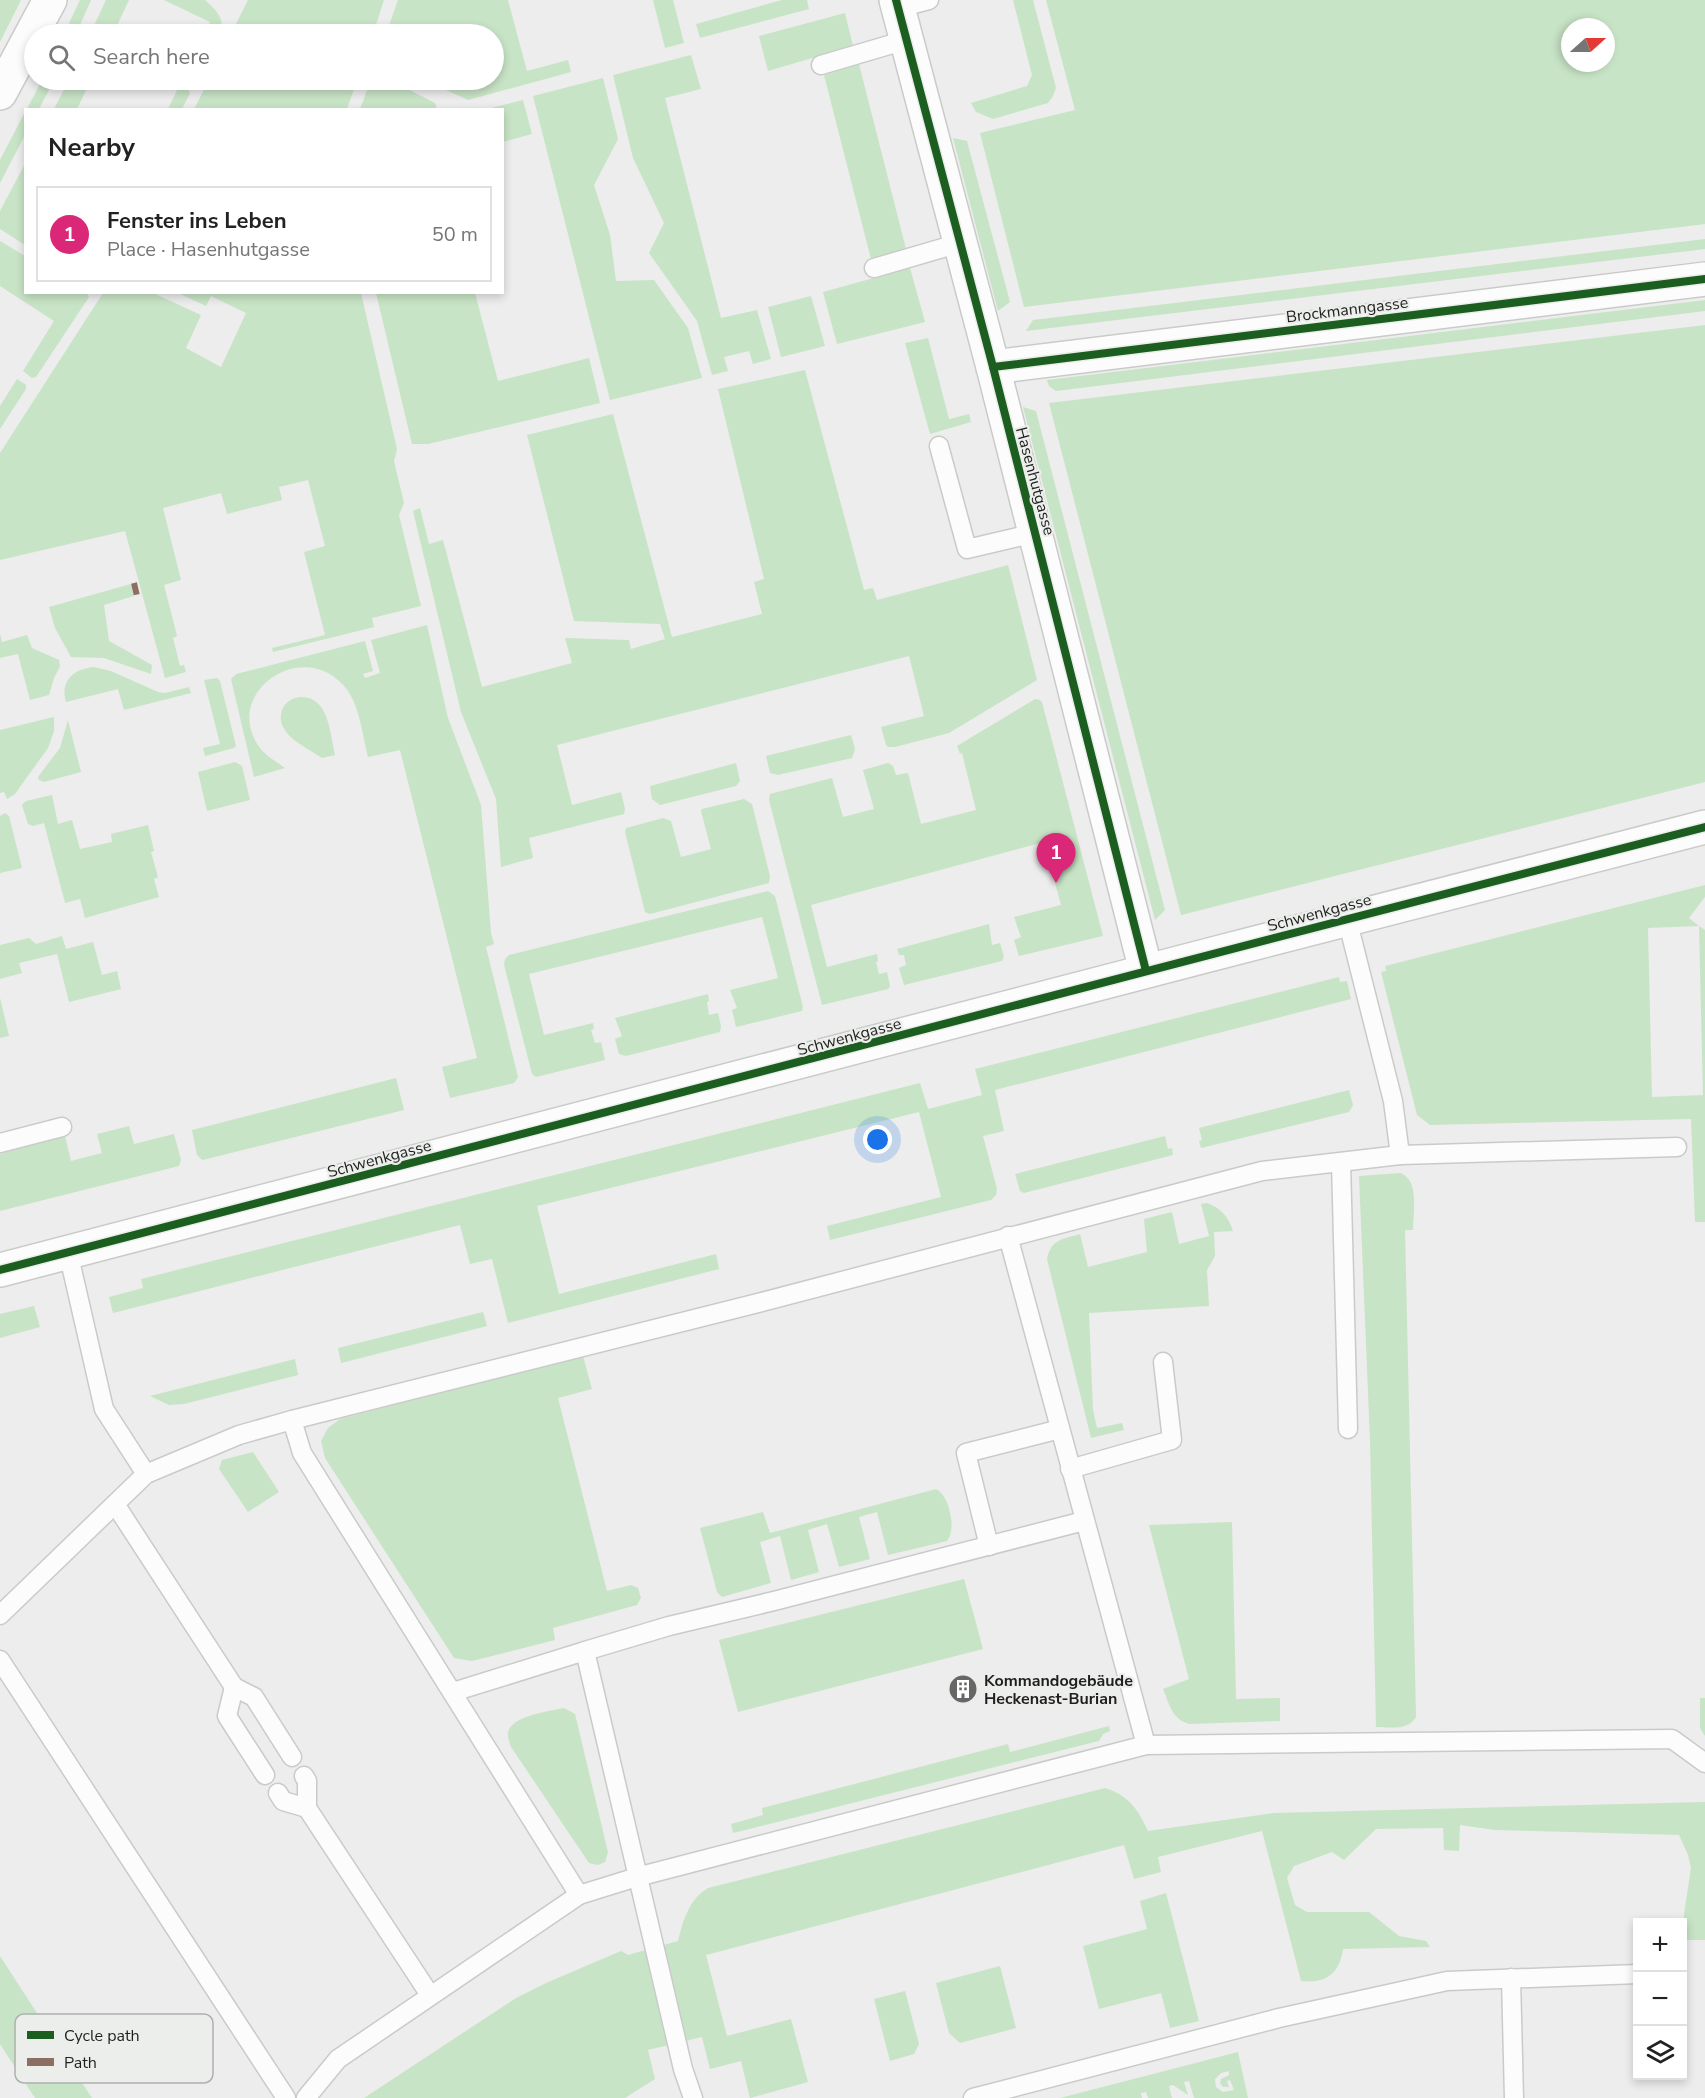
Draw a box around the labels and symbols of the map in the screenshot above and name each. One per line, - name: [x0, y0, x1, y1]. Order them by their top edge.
- north arrow: [1561, 18, 1615, 72]
- street label: Brockmanngasse: [1285, 292, 1409, 328]
- street label: Hasenhutgasse: [1010, 425, 1060, 538]
- pin: 1: [1036, 834, 1076, 883]
- street label: Schwenkgasse: [1265, 889, 1374, 937]
- street label: Schwenkgasse: [795, 1013, 904, 1061]
- your location: [863, 1125, 892, 1154]
- street label: Schwenkgasse: [325, 1135, 434, 1183]
- place label: Kommandogebäude Heckenast-Burian: [984, 1670, 1133, 1710]
- building icon: Kommandogebäude Heckenast-Burian: [947, 1673, 979, 1705]
- legend: [15, 2014, 213, 2083]
- text: Cycle path: [64, 2025, 140, 2047]
- text: Path: [64, 2052, 97, 2074]

